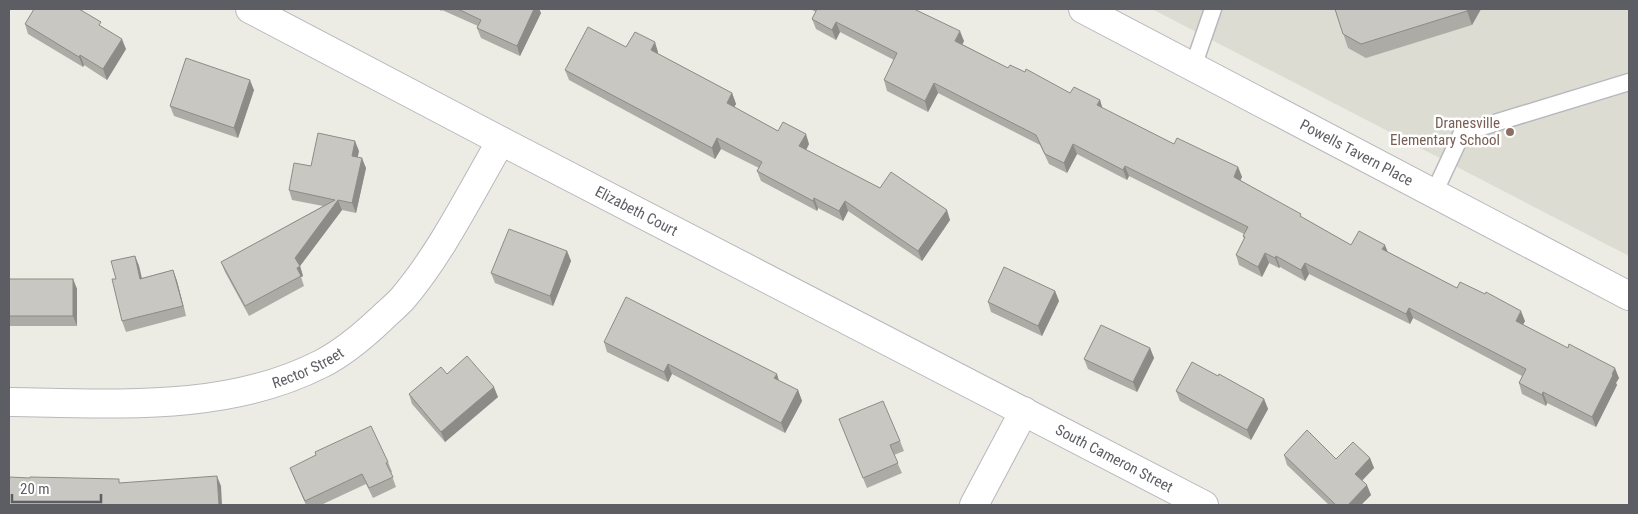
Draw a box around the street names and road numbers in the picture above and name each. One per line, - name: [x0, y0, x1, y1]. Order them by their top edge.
- street label: Powells Tavern Place: [1297, 116, 1416, 190]
- street label: Elizabeth Court: [592, 182, 681, 240]
- street label: Rector Street: [270, 344, 347, 392]
- street label: South Cameron Street: [1052, 421, 1176, 496]

